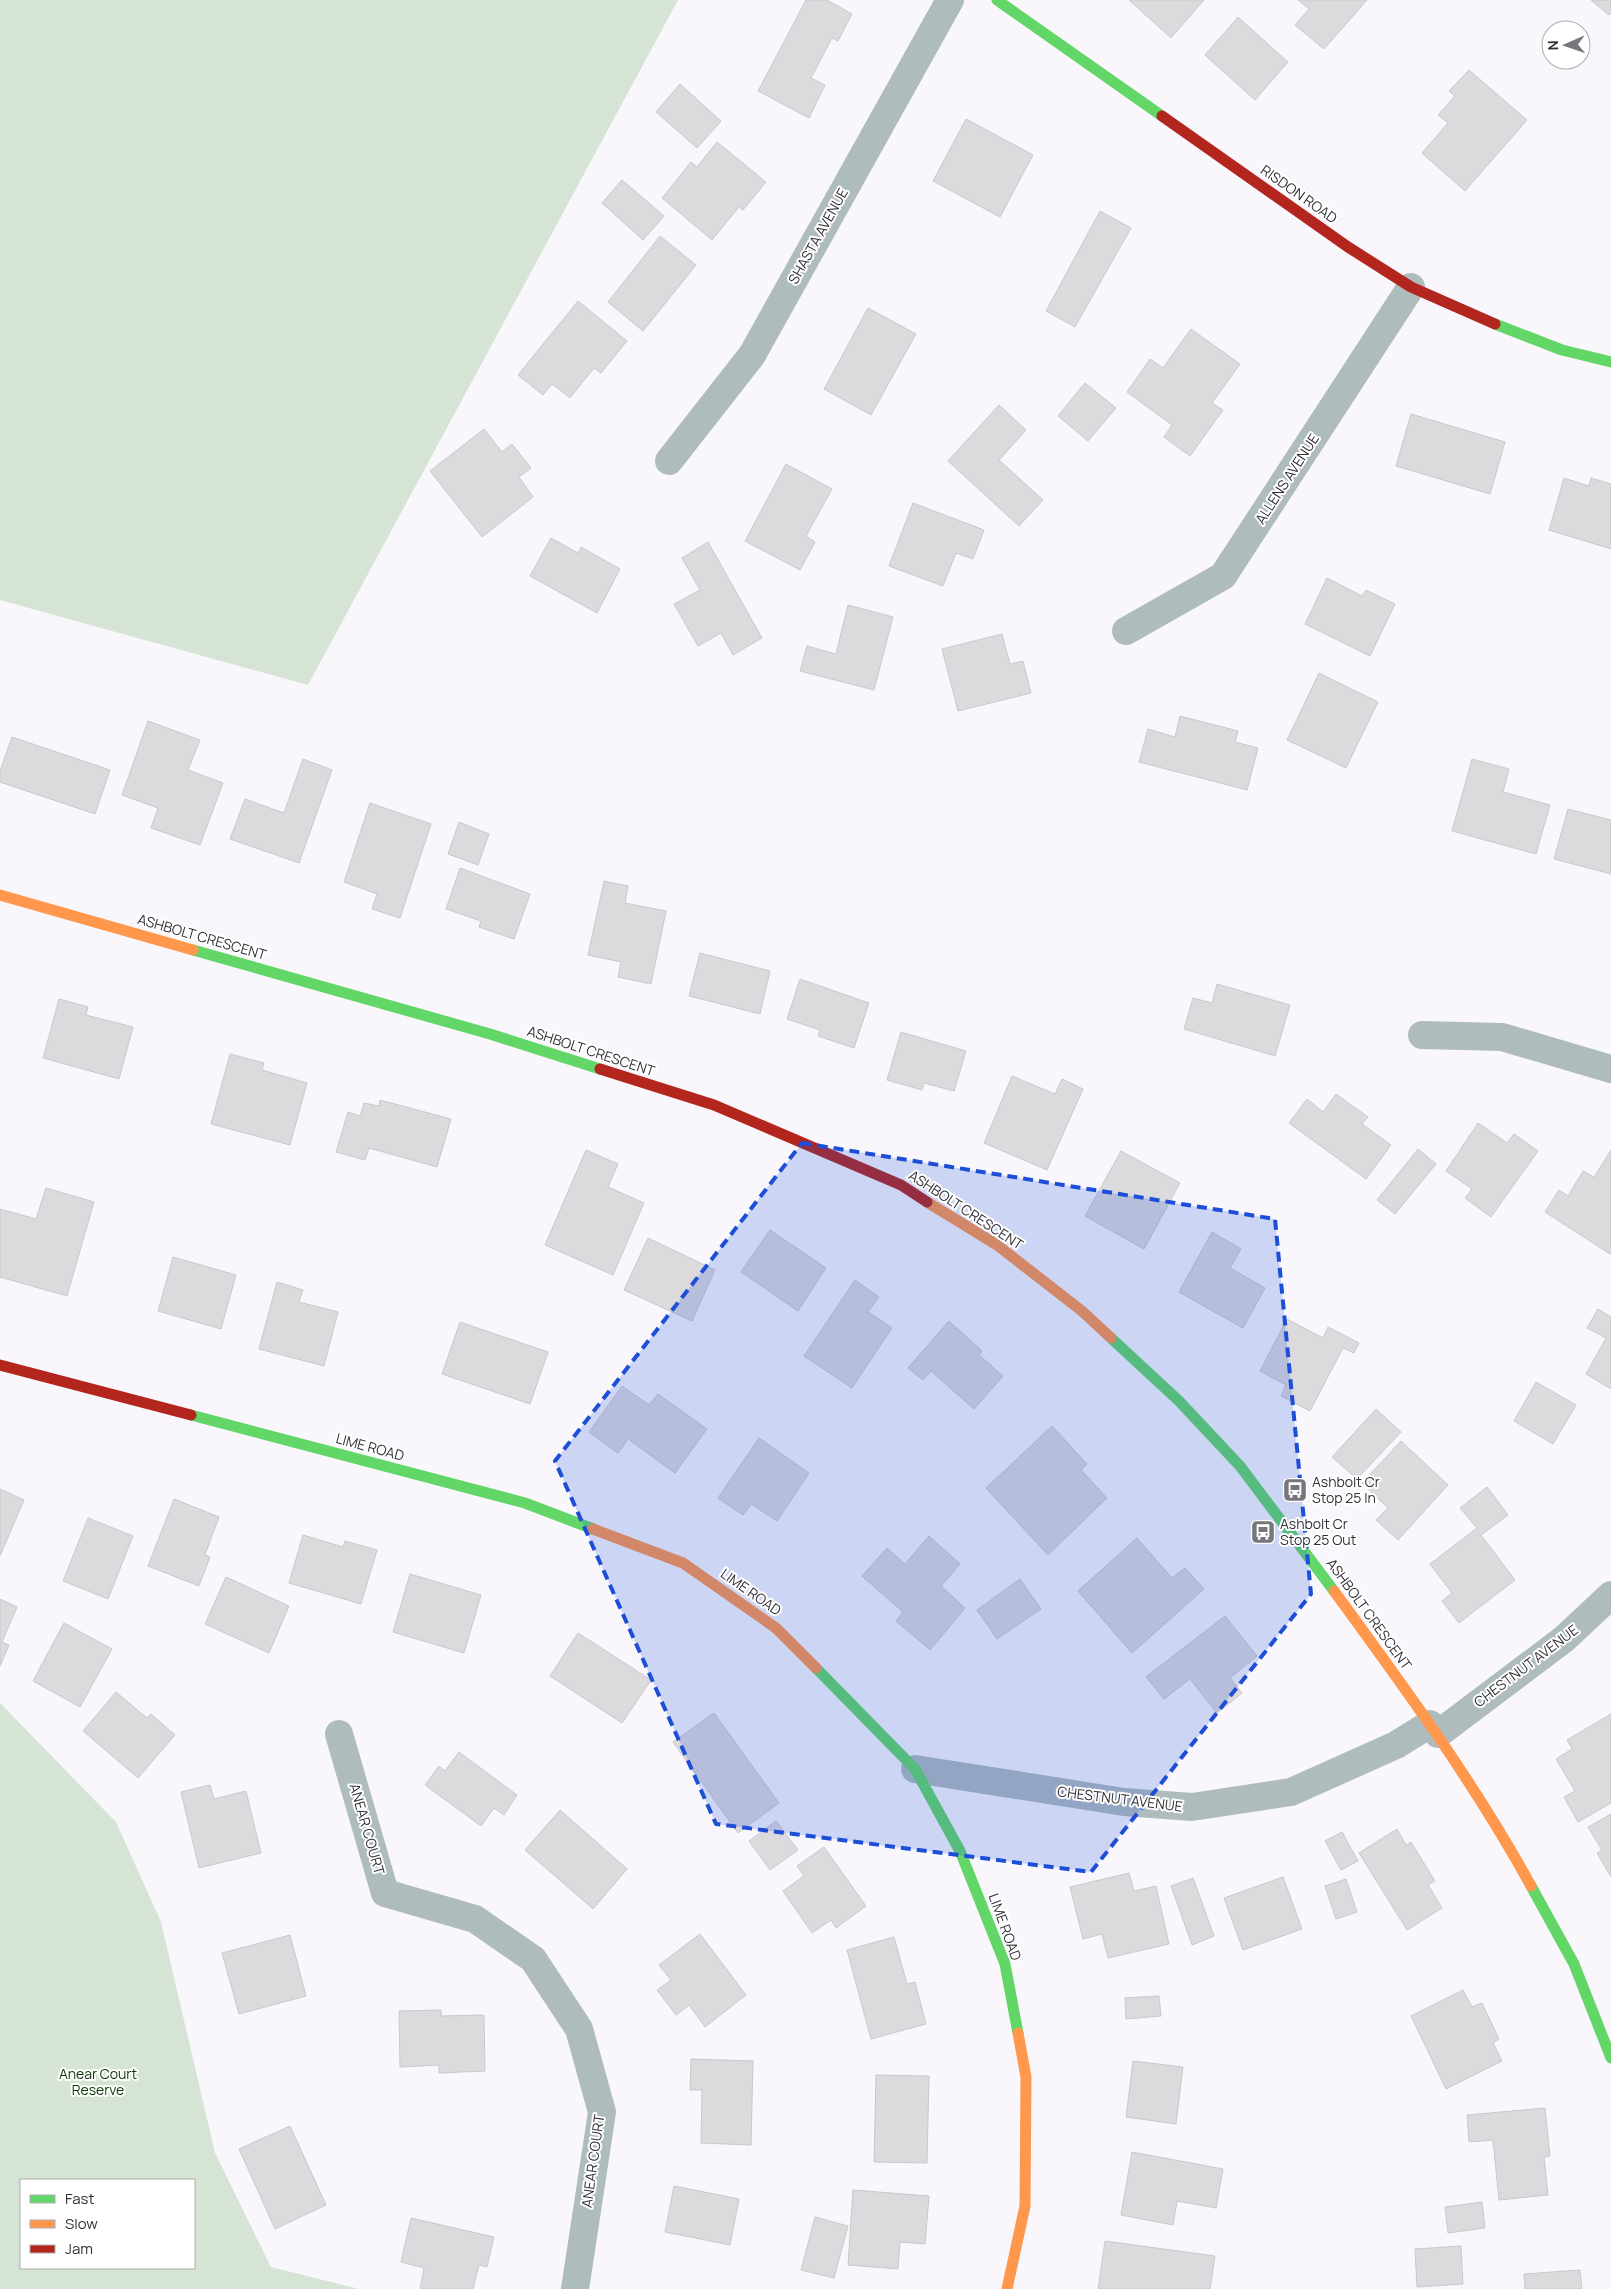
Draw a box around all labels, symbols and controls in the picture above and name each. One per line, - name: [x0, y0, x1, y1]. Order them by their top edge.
- north arrow: [1541, 20, 1591, 70]
- text: N: [1543, 40, 1562, 51]
- street label: RISDON ROAD: [1257, 160, 1341, 227]
- street label: SHASTA AVENUE: [783, 184, 852, 287]
- street label: ALLENS AVENUE: [1250, 430, 1323, 527]
- street label: ASHBOLT CRESCENT: [136, 909, 269, 964]
- street label: ASHBOLT CRESCENT: [525, 1021, 658, 1080]
- street label: ASHBOLT CRESCENT: [905, 1165, 1028, 1254]
- street label: LIME ROAD: [334, 1428, 406, 1465]
- place label: Ashbolt Cr Stop 25 In: [1312, 1472, 1380, 1507]
- bus stop icon: Ashbolt Cr Stop 25 In: [1282, 1477, 1308, 1503]
- place label: Ashbolt Cr Stop 25 Out: [1280, 1514, 1357, 1549]
- bus stop icon: Ashbolt Cr Stop 25 Out: [1250, 1519, 1276, 1545]
- street label: ASHBOLT CRESCENT: [1323, 1554, 1417, 1674]
- street label: LIME ROAD: [717, 1564, 785, 1619]
- street label: CHESTNUT AVENUE: [1470, 1620, 1582, 1711]
- street label: ANEAR COURT: [345, 1781, 390, 1877]
- street label: CHESTNUT AVENUE: [1056, 1781, 1184, 1816]
- street label: LIME ROAD: [985, 1891, 1026, 1963]
- park label: Anear Court Reserve: [59, 2064, 137, 2099]
- street label: ANEAR COURT: [577, 2112, 609, 2209]
- legend: [20, 2179, 195, 2269]
- text: Fast: [65, 2188, 94, 2209]
- text: Slow: [65, 2213, 98, 2234]
- text: Jam: [65, 2238, 93, 2259]

